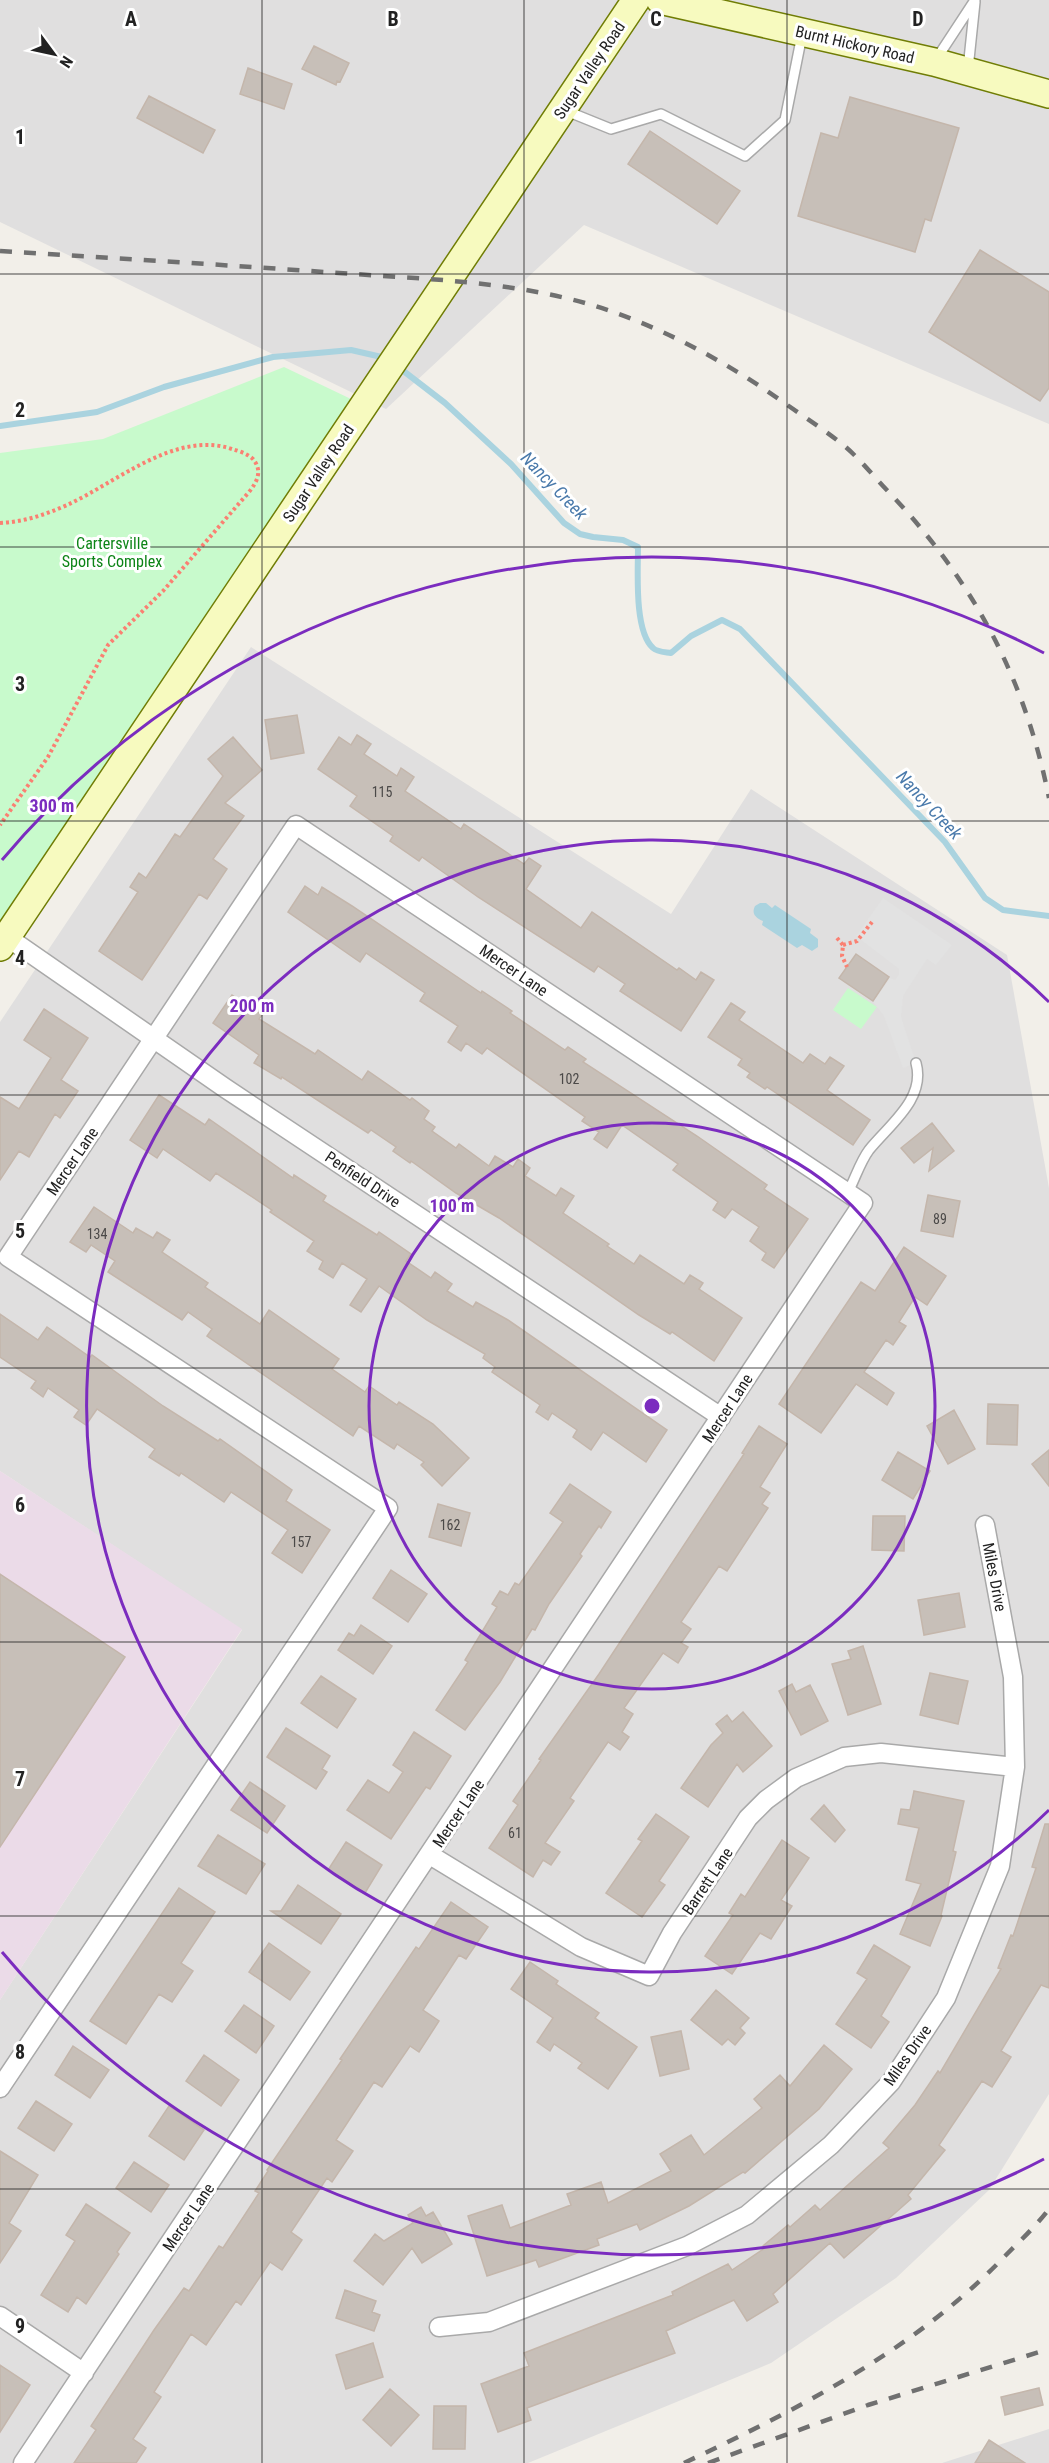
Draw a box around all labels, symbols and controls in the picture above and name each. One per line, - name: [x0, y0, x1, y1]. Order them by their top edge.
- text: A: [125, 7, 137, 31]
- text: B: [387, 7, 399, 31]
- text: C: [650, 7, 662, 31]
- text: D: [912, 7, 924, 31]
- street label: Sugar Valley Road: [550, 18, 629, 123]
- street label: Burnt Hickory Road: [794, 22, 916, 67]
- north arrow: [24, 24, 84, 84]
- text: N: [56, 53, 77, 71]
- text: 1: [15, 125, 25, 149]
- text: 2: [15, 398, 25, 422]
- street label: Sugar Valley Road: [279, 421, 358, 526]
- water label: Nancy Creek: [517, 447, 593, 525]
- park label: Cartersville Sports Complex: [62, 534, 162, 571]
- text: 3: [15, 672, 25, 696]
- water label: Nancy Creek: [892, 766, 967, 844]
- house number: 115: [372, 784, 392, 800]
- text: 300 m: [30, 795, 74, 816]
- street label: Mercer Lane: [476, 941, 551, 1000]
- text: 4: [15, 946, 25, 970]
- text: 200 m: [230, 995, 274, 1016]
- house number: 102: [559, 1071, 579, 1087]
- street label: Mercer Lane: [43, 1124, 102, 1199]
- street label: Penfield Drive: [322, 1147, 404, 1211]
- text: 100 m: [430, 1195, 474, 1216]
- house number: 89: [933, 1211, 947, 1227]
- text: 5: [15, 1219, 25, 1243]
- house number: 134: [87, 1226, 107, 1242]
- street label: Mercer Lane: [698, 1370, 757, 1446]
- centre of rings: [642, 1396, 662, 1416]
- text: 6: [15, 1493, 25, 1517]
- house number: 162: [440, 1517, 460, 1533]
- house number: 157: [291, 1534, 311, 1550]
- street label: Miles Drive: [979, 1541, 1010, 1613]
- text: 7: [15, 1767, 25, 1791]
- street label: Mercer Lane: [429, 1776, 488, 1851]
- house number: 61: [508, 1825, 522, 1841]
- street label: Barrett Lane: [678, 1844, 737, 1919]
- street label: Miles Drive: [880, 2021, 935, 2089]
- text: 8: [15, 2040, 25, 2064]
- street label: Mercer Lane: [159, 2180, 218, 2255]
- text: 9: [15, 2314, 25, 2338]

